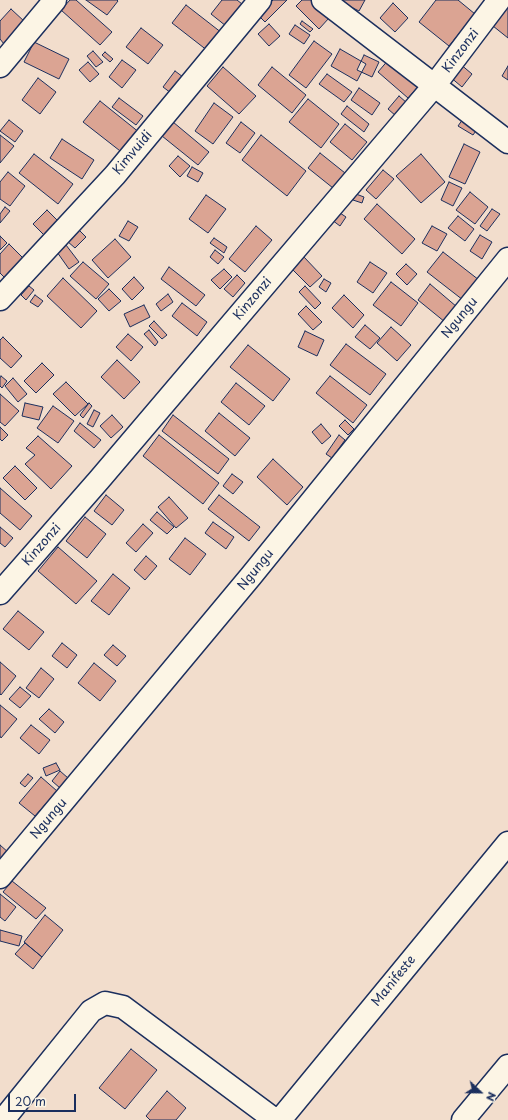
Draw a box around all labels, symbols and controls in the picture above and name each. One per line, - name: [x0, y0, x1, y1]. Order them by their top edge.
- street label: Kinzonzi: [439, 26, 483, 76]
- street label: Kimvuidi: [110, 128, 156, 178]
- street label: Kinzonzi: [231, 274, 275, 324]
- street label: Ngungu: [439, 294, 481, 342]
- street label: Kinzonzi: [19, 521, 65, 569]
- street label: Ngungu: [235, 546, 277, 594]
- street label: Ngungu: [28, 795, 70, 843]
- street label: Manifeste: [369, 952, 419, 1010]
- north arrow: [460, 1072, 500, 1112]
- scale bar: [10, 1086, 78, 1112]
- text: N: [482, 1089, 501, 1104]
- text: 20 m: [15, 1092, 46, 1110]

